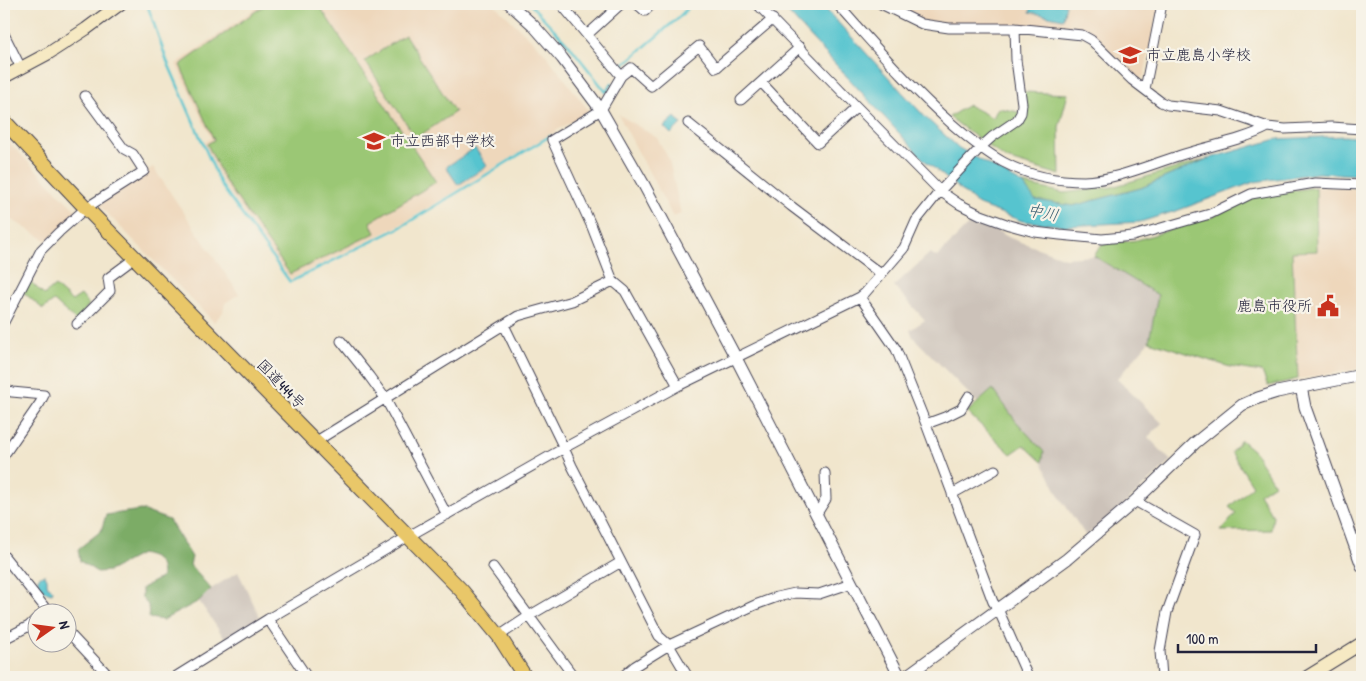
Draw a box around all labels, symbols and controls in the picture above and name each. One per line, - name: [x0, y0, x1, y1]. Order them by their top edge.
- school or university icon: 市立鹿島小学校: [1117, 42, 1143, 68]
- place label: 市立鹿島小学校: [1146, 44, 1251, 65]
- school or university icon: 市立西部中学校: [361, 128, 387, 154]
- place label: 市立西部中学校: [390, 130, 495, 151]
- water label: 中川: [1025, 198, 1061, 226]
- public building icon: 鹿島市役所: [1315, 293, 1341, 319]
- place label: 鹿島市役所: [1237, 295, 1312, 316]
- street label: 国道444号: [252, 354, 310, 413]
- north arrow: [28, 604, 78, 654]
- text: N: [55, 619, 75, 631]
- scale bar: [1178, 621, 1316, 653]
- text: 100 m: [1186, 628, 1219, 649]

